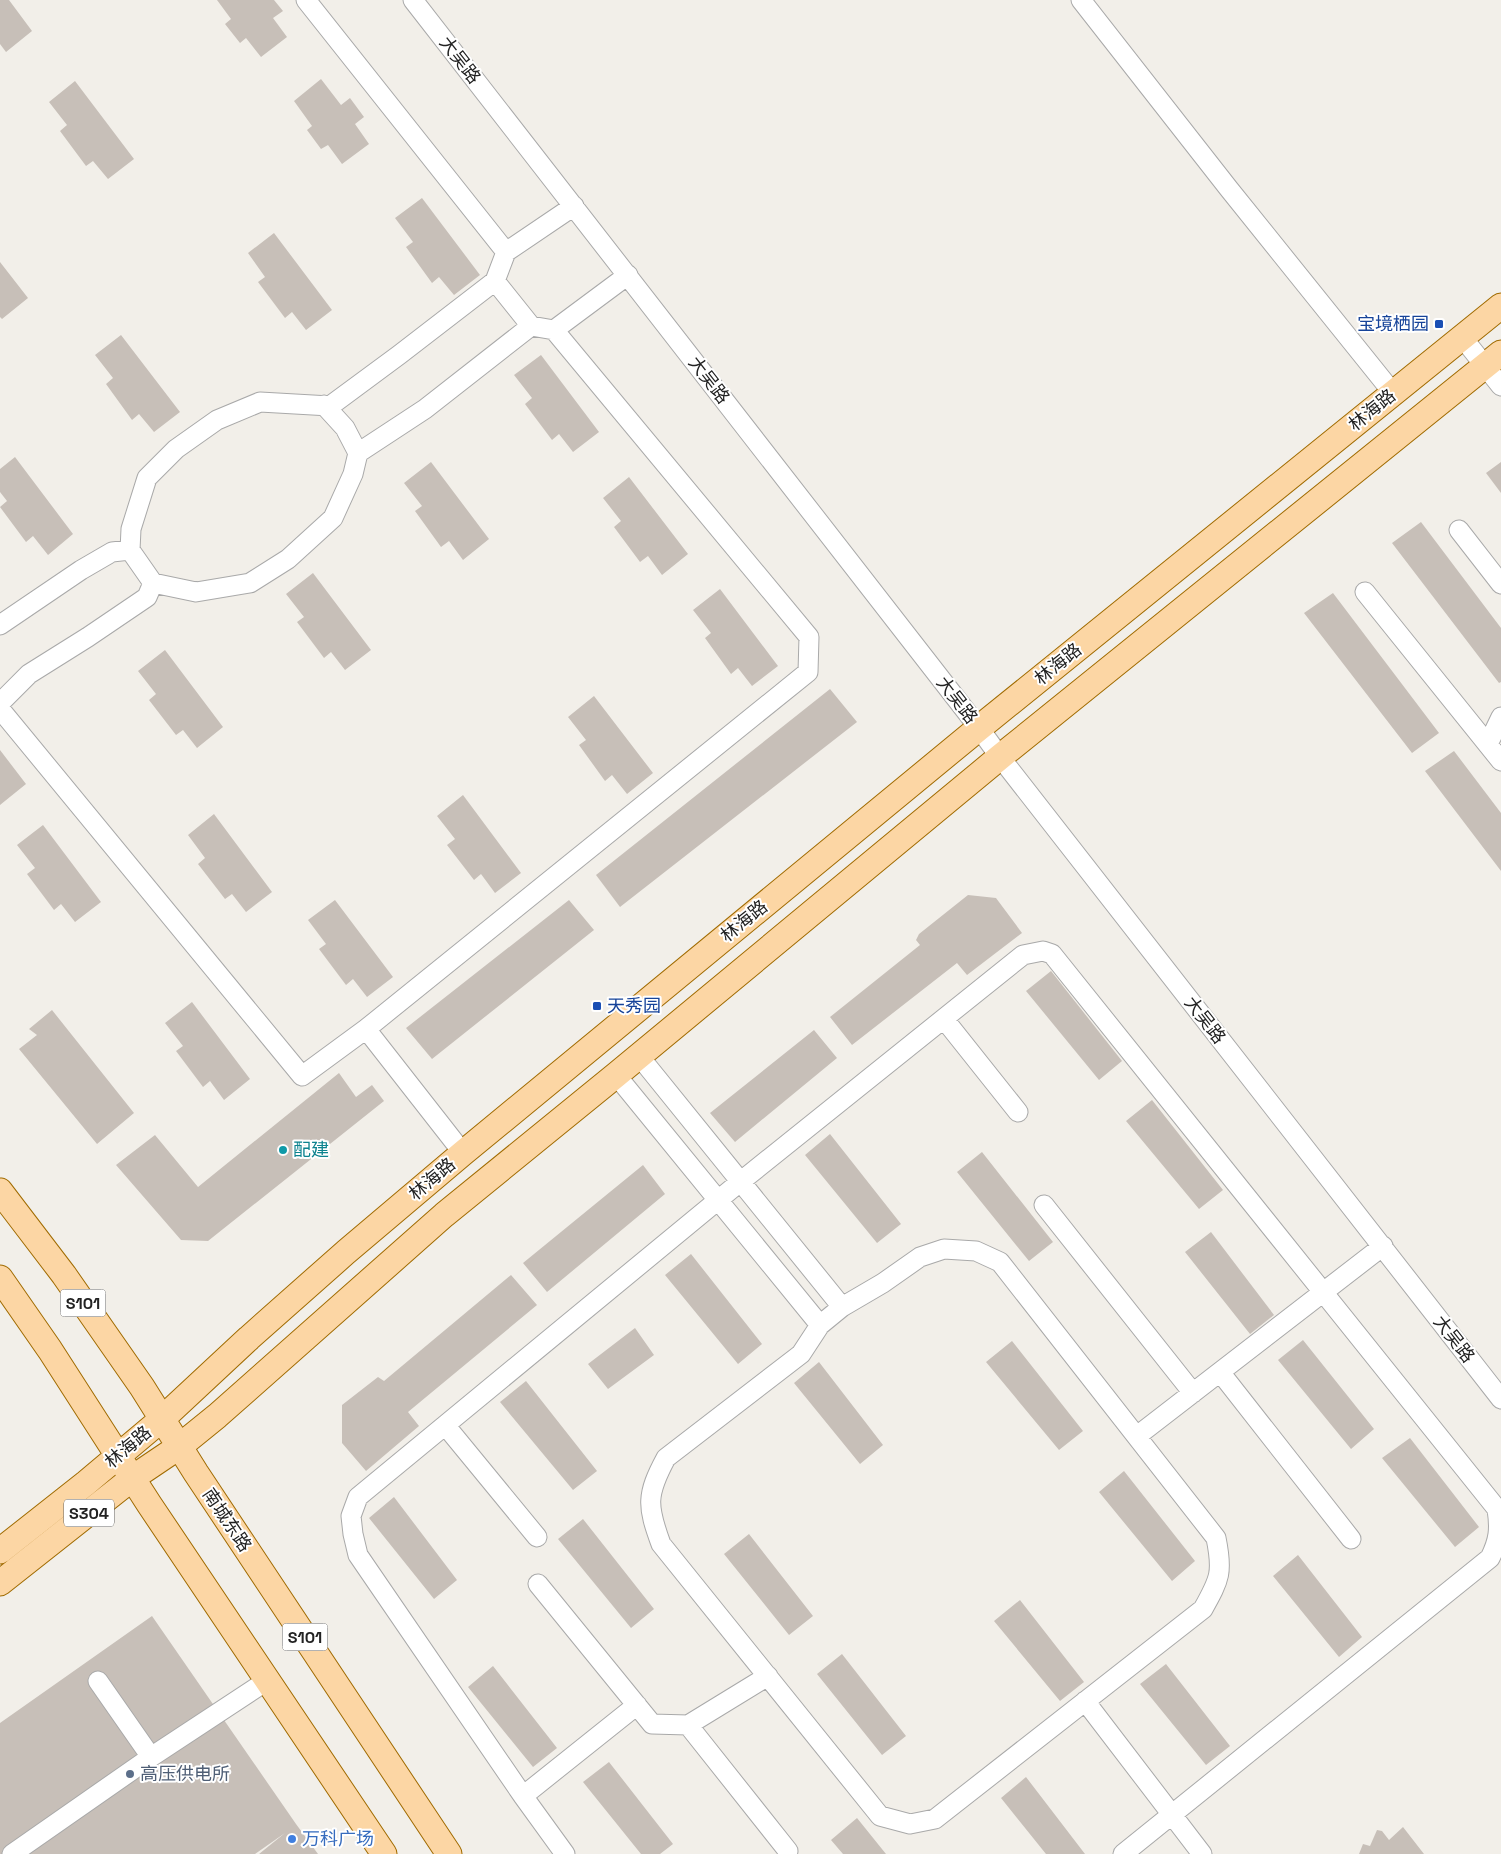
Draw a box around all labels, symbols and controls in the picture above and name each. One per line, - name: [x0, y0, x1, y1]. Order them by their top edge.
- street label: 大吴路: [435, 31, 486, 88]
- place label: 宝境栖园: [1357, 312, 1429, 335]
- marker: 宝境栖园: [1433, 318, 1445, 330]
- street label: 大吴路: [684, 351, 735, 408]
- street label: 林海路: [1343, 384, 1400, 436]
- street label: 林海路: [1029, 638, 1086, 690]
- street label: 大吴路: [932, 671, 983, 728]
- street label: 林海路: [715, 895, 772, 947]
- street label: 大吴路: [1180, 991, 1231, 1048]
- place label: 天秀园: [607, 994, 661, 1017]
- marker: 天秀园: [591, 1000, 603, 1012]
- place label: 配建: [293, 1138, 329, 1161]
- marker: 配建: [277, 1144, 289, 1156]
- street label: 林海路: [404, 1152, 460, 1205]
- road number: S101: [61, 1290, 106, 1316]
- street label: 大吴路: [1429, 1310, 1480, 1367]
- street label: 林海路: [100, 1420, 156, 1473]
- street label: 南城东路: [198, 1483, 257, 1556]
- road number: S304: [64, 1500, 114, 1526]
- road number: S101: [282, 1624, 328, 1650]
- place label: 高压供电所: [140, 1762, 230, 1785]
- marker: 高压供电所: [124, 1768, 136, 1780]
- place label: 万科广场: [302, 1827, 374, 1850]
- marker: 万科广场: [286, 1833, 298, 1845]

